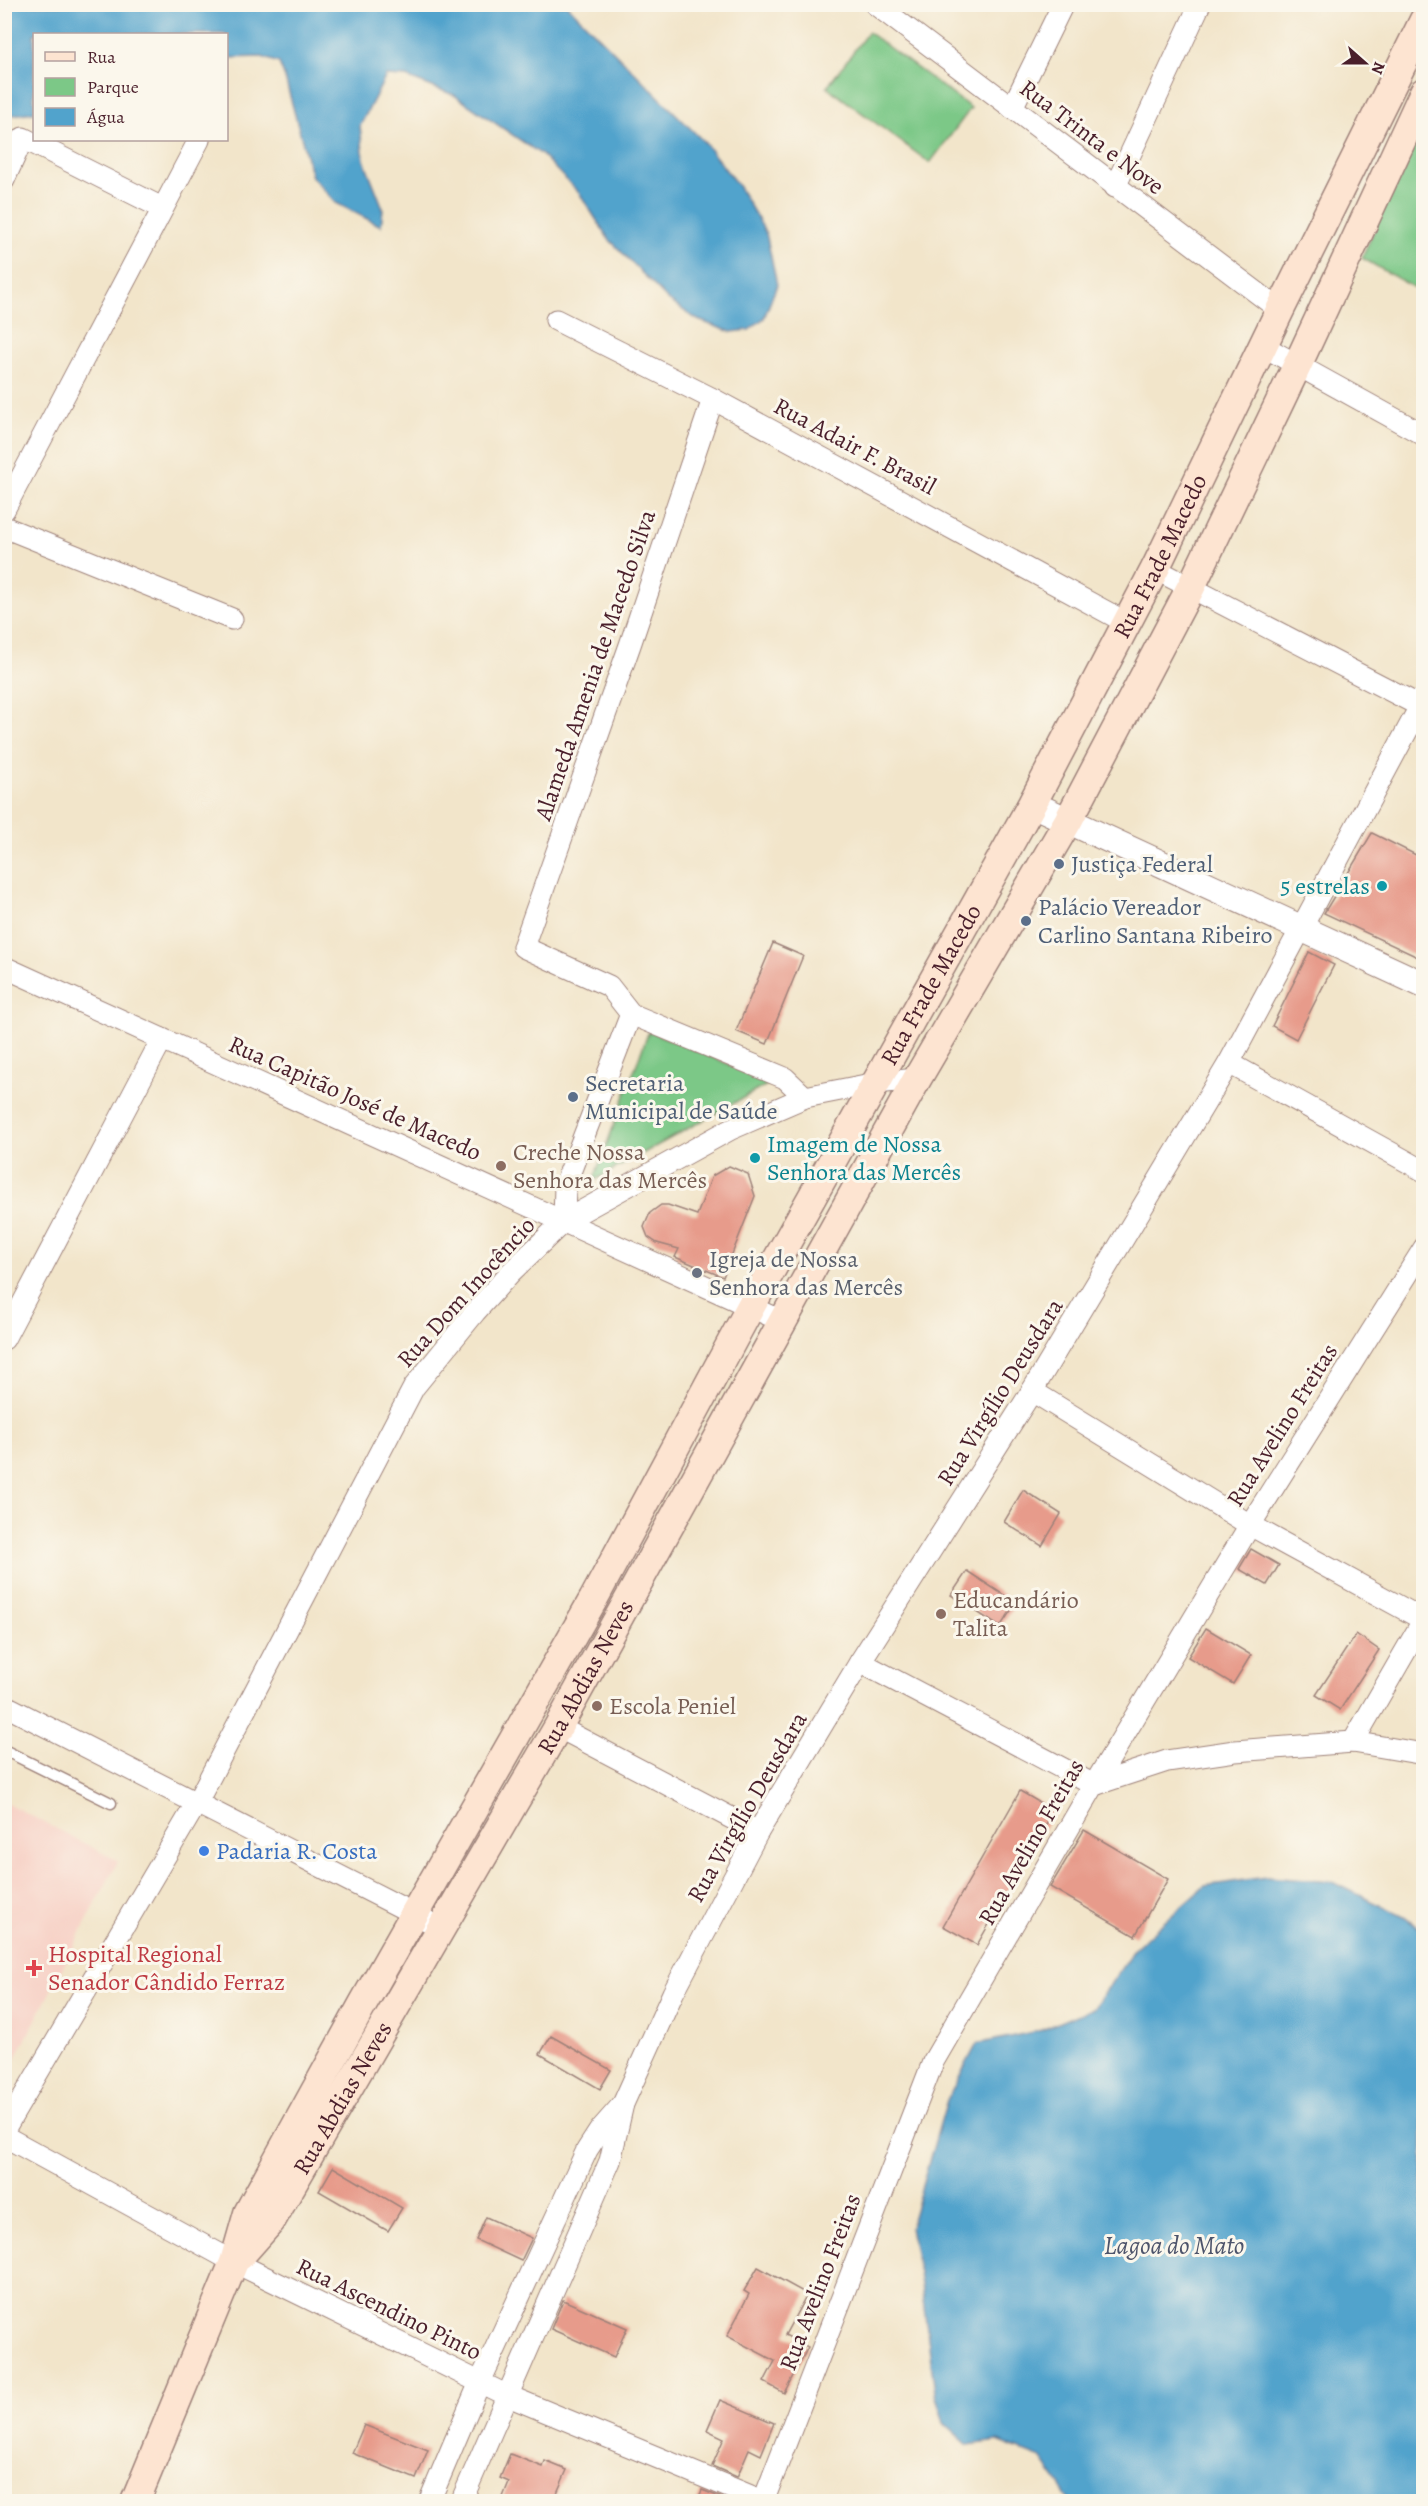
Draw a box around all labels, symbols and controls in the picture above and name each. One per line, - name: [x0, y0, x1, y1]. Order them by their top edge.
- legend: [33, 33, 228, 141]
- north arrow: [1335, 33, 1395, 93]
- text: Rua: [87, 45, 116, 69]
- text: N: [1366, 59, 1390, 78]
- street label: Rua Trinta e Nove: [1013, 72, 1171, 202]
- text: Parque: [87, 75, 139, 99]
- text: Água: [86, 105, 125, 129]
- street label: Rua Adair F. Brasil: [768, 390, 942, 502]
- street label: Rua Frade Macedo: [1105, 469, 1214, 644]
- street label: Alameda Amenia de Macedo Silva: [526, 505, 664, 826]
- place label: Justiça Federal: [1071, 848, 1213, 880]
- marker: Justiça Federal: [1052, 857, 1066, 871]
- place label: 5 estrelas: [1280, 870, 1370, 902]
- marker: 5 estrelas: [1375, 879, 1389, 893]
- place label: Palácio Vereador Carlino Santana Ribeiro: [1038, 891, 1273, 951]
- street label: Rua Frade Macedo: [873, 898, 989, 1071]
- marker: Palácio Vereador Carlino Santana Ribeiro: [1019, 914, 1033, 928]
- street label: Rua Capitão José de Macedo: [224, 1028, 486, 1168]
- place label: Secretaria Municipal de Saúde: [585, 1067, 778, 1127]
- marker: Secretaria Municipal de Saúde: [566, 1090, 580, 1104]
- place label: Imagem de Nossa Senhora das Mercês: [767, 1128, 961, 1188]
- place label: Creche Nossa Senhora das Mercês: [513, 1136, 707, 1196]
- marker: Imagem de Nossa Senhora das Mercês: [748, 1151, 762, 1165]
- marker: Creche Nossa Senhora das Mercês: [494, 1159, 508, 1173]
- street label: Rua Dom Inocêncio: [390, 1210, 542, 1374]
- place label: Igreja de Nossa Senhora das Mercês: [709, 1243, 903, 1303]
- marker: Igreja de Nossa Senhora das Mercês: [690, 1266, 704, 1280]
- street label: Rua Virgílio Deusdara: [929, 1292, 1071, 1492]
- street label: Rua Avelino Freitas: [1219, 1337, 1345, 1513]
- place label: Educandário Talita: [953, 1584, 1079, 1644]
- street label: Rua Abdias Neves: [530, 1594, 641, 1760]
- marker: Educandário Talita: [934, 1607, 948, 1621]
- place label: Escola Peniel: [609, 1690, 736, 1722]
- marker: Escola Peniel: [590, 1699, 604, 1713]
- street label: Rua Virgílio Deusdara: [679, 1705, 815, 1908]
- street label: Rua Avelino Freitas: [970, 1753, 1092, 1931]
- place label: Padaria R. Costa: [216, 1835, 378, 1867]
- marker: Padaria R. Costa: [197, 1844, 211, 1858]
- place label: Hospital Regional Senador Cândido Ferraz: [48, 1938, 285, 1998]
- marker: Hospital Regional Senador Cândido Ferraz: [25, 1959, 43, 1977]
- street label: Rua Abdias Neves: [285, 2016, 400, 2180]
- street label: Rua Avelino Freitas: [772, 2189, 868, 2375]
- water label: Lagoa do Mato: [1104, 2228, 1244, 2263]
- street label: Rua Ascendino Pinto: [291, 2250, 487, 2368]

